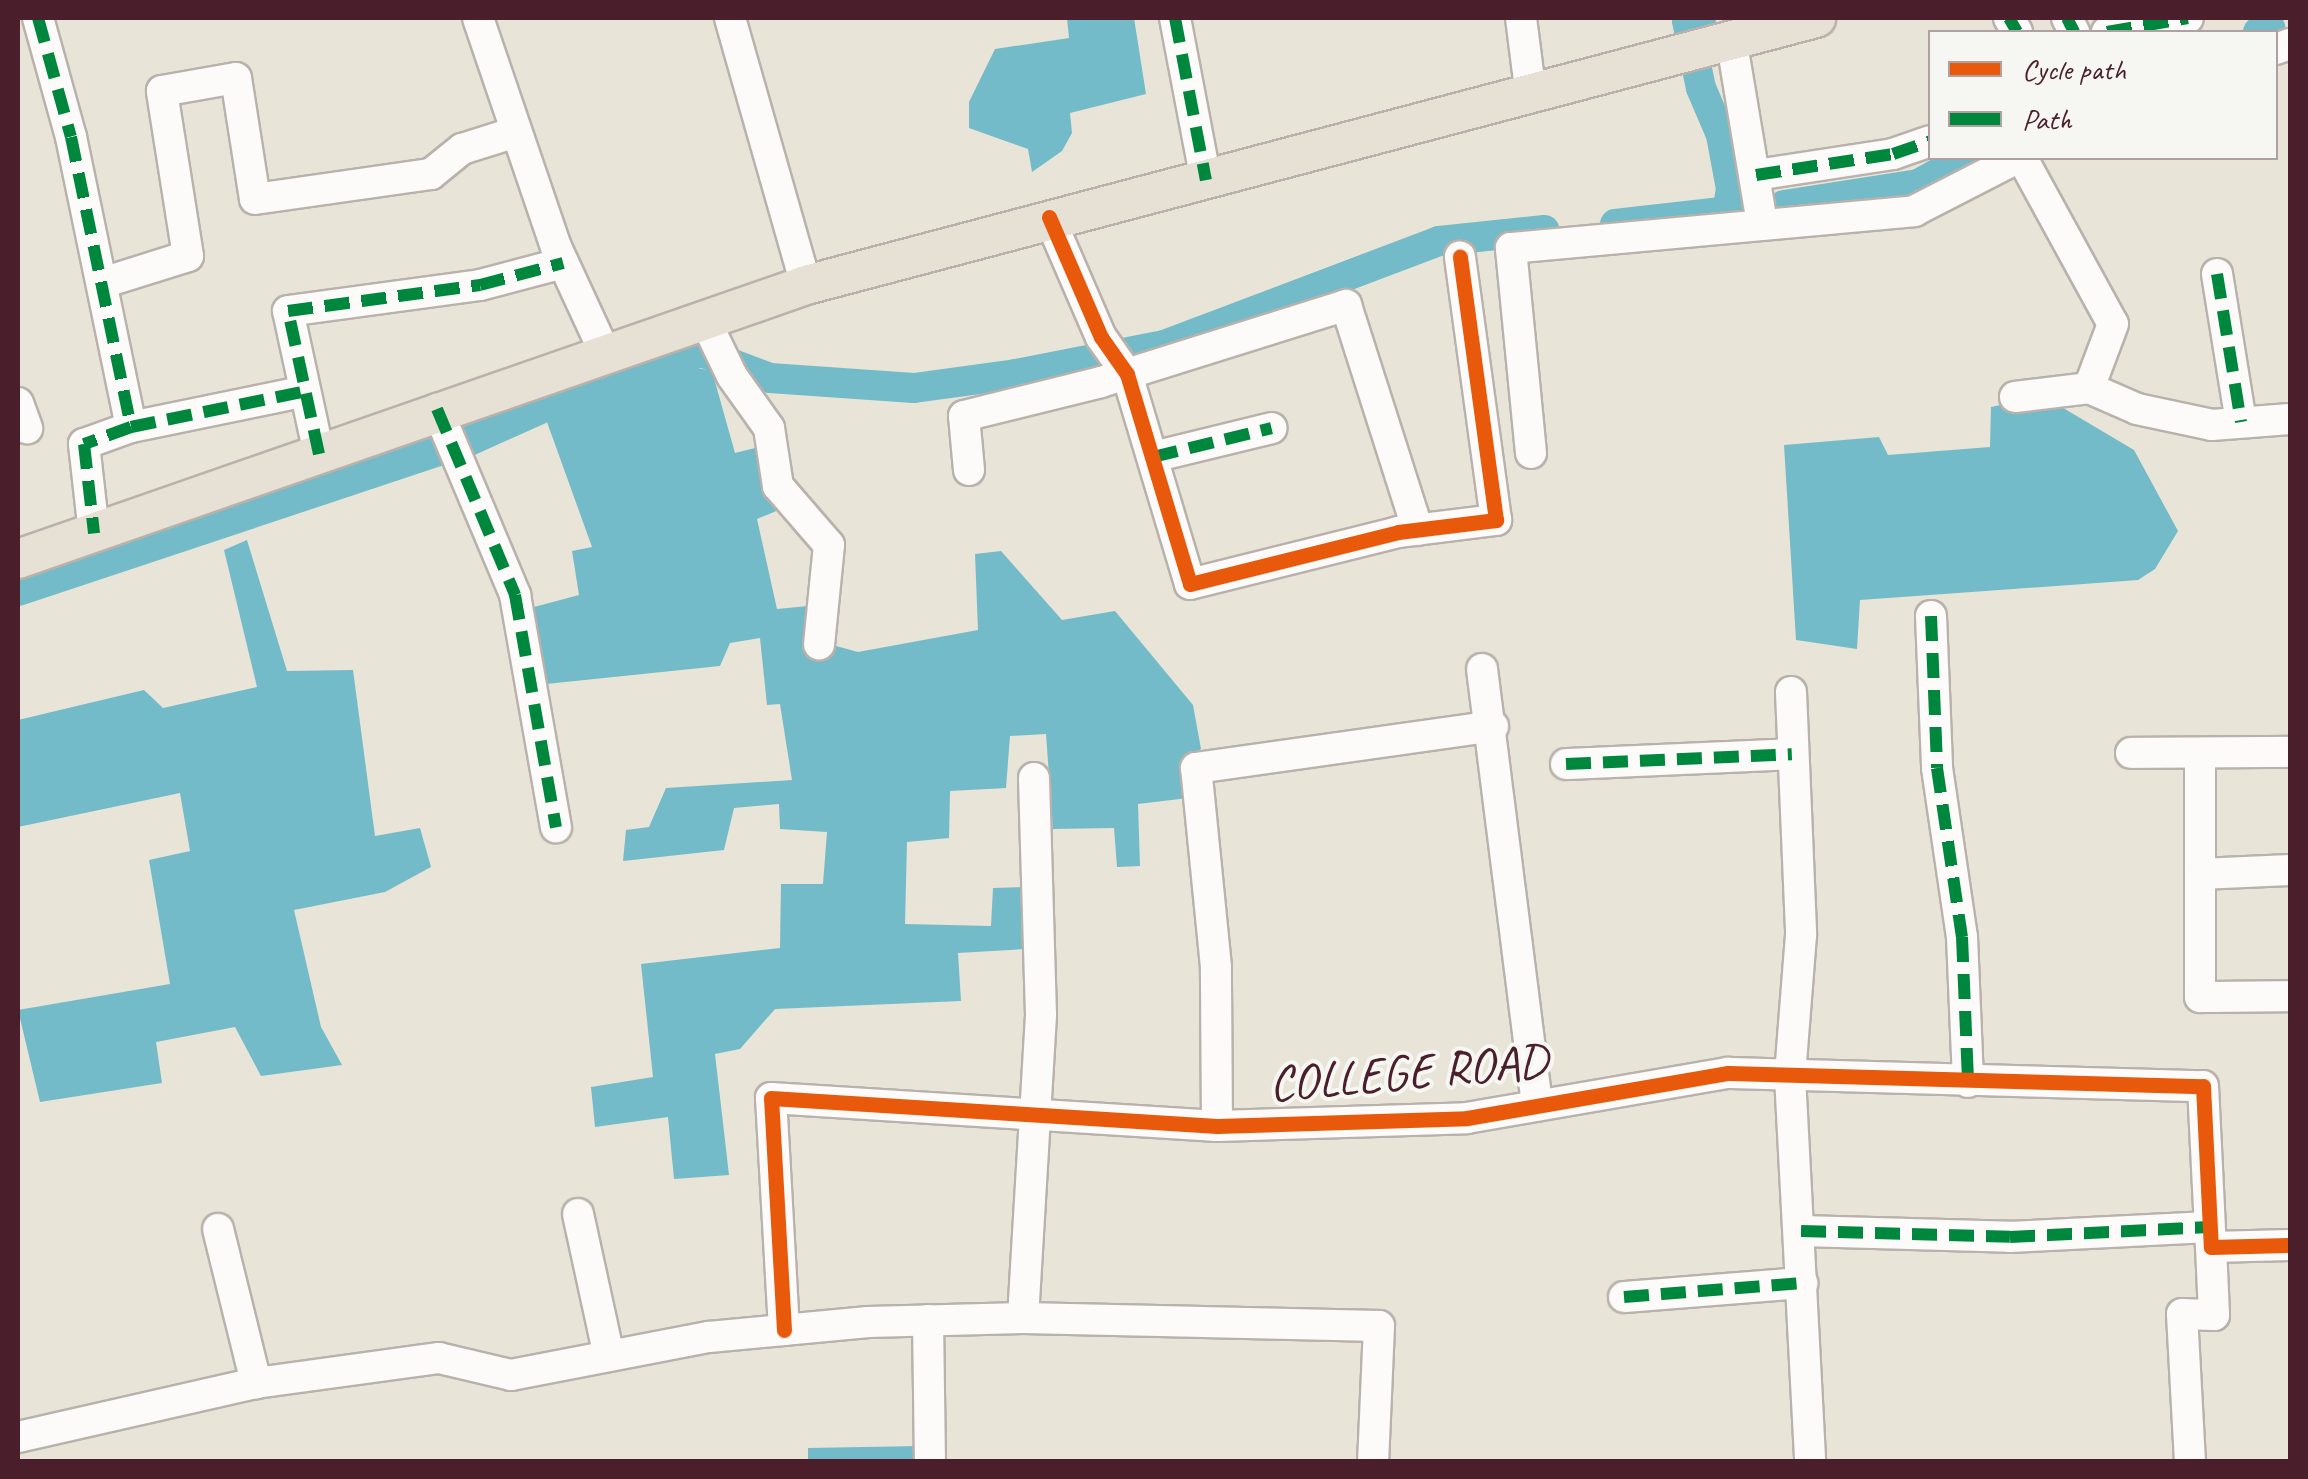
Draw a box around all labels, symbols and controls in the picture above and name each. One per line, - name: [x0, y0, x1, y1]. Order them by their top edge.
- legend: [1928, 30, 2278, 160]
- text: Cycle path: [2022, 50, 2126, 88]
- text: Path: [2022, 100, 2071, 138]
- street label: COLLEGE ROAD: [1266, 1030, 1550, 1114]

